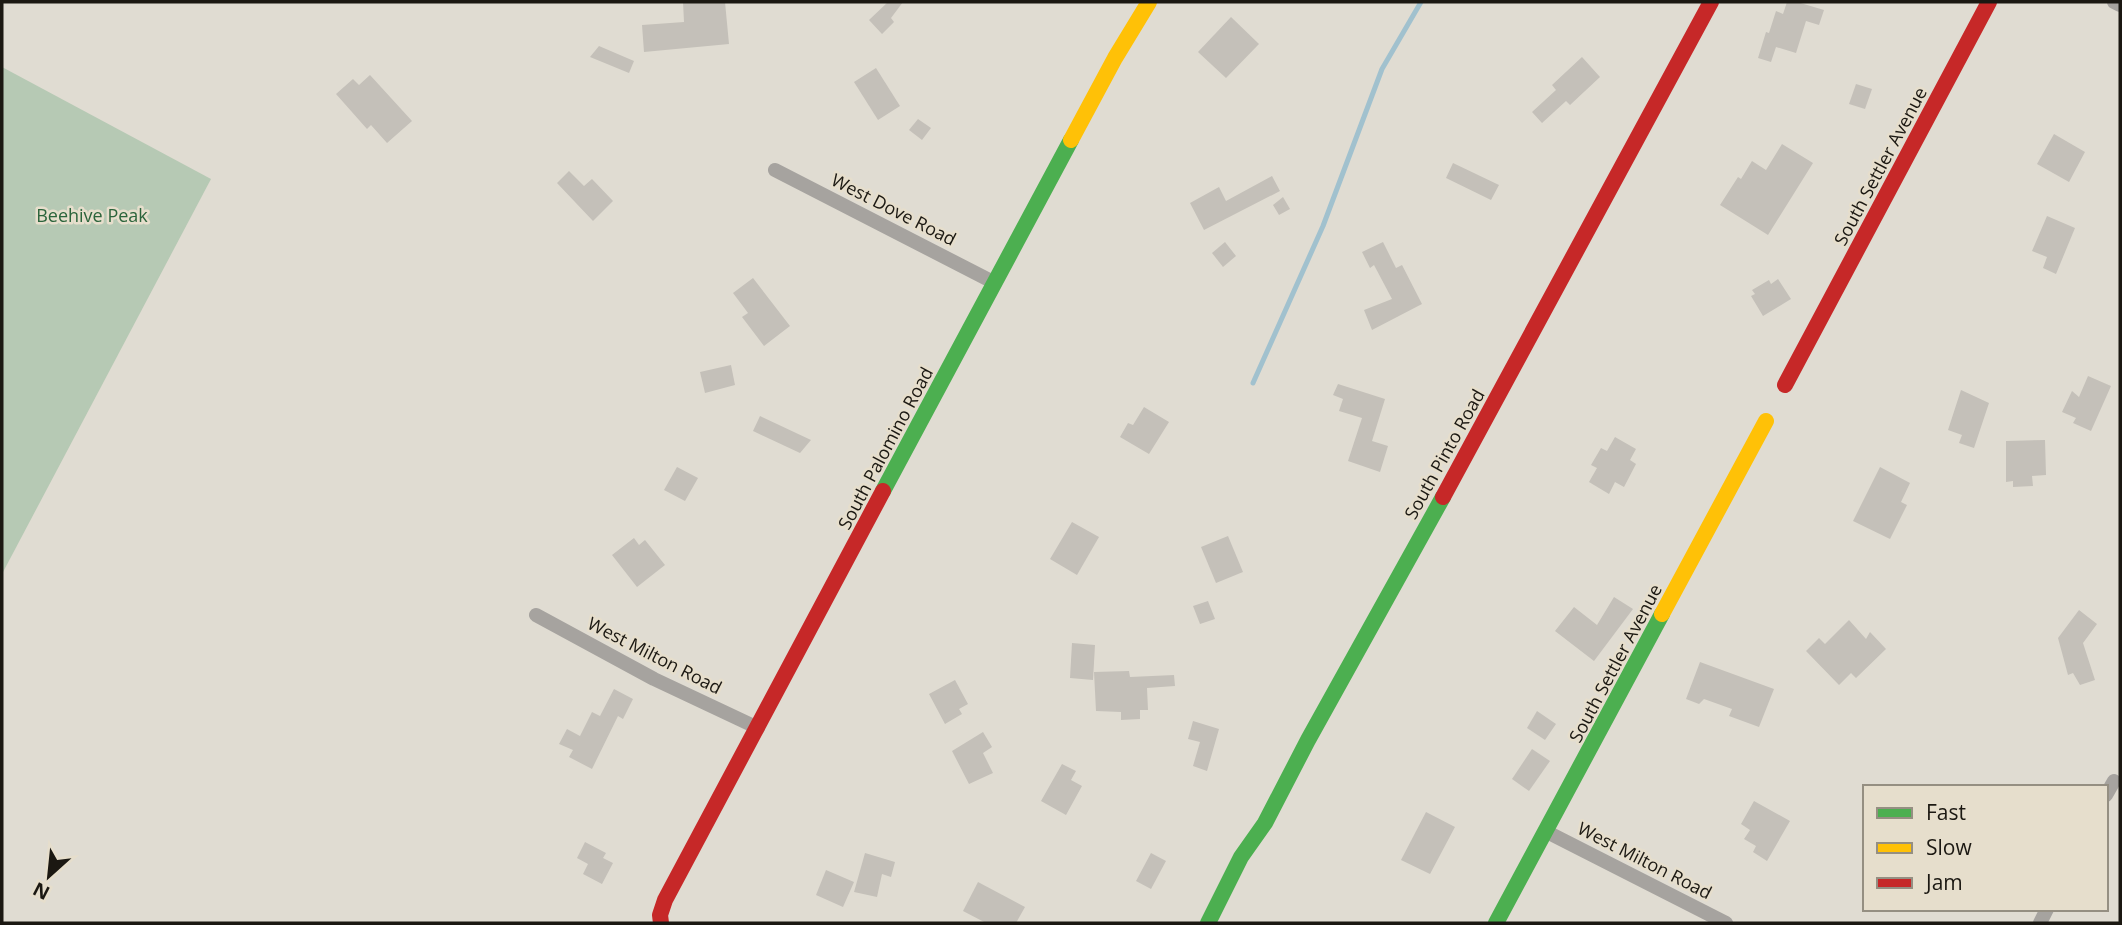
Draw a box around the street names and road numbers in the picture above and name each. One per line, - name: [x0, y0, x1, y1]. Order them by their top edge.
- street label: South Settler Avenue: [1828, 83, 1932, 249]
- street label: West Dove Road: [828, 167, 960, 251]
- street label: South Palomino Road: [832, 363, 938, 533]
- street label: South Pinto Road: [1398, 385, 1490, 523]
- street label: South Settler Avenue: [1563, 580, 1667, 746]
- street label: West Milton Road: [584, 611, 726, 699]
- street label: West Milton Road: [1574, 816, 1716, 904]

